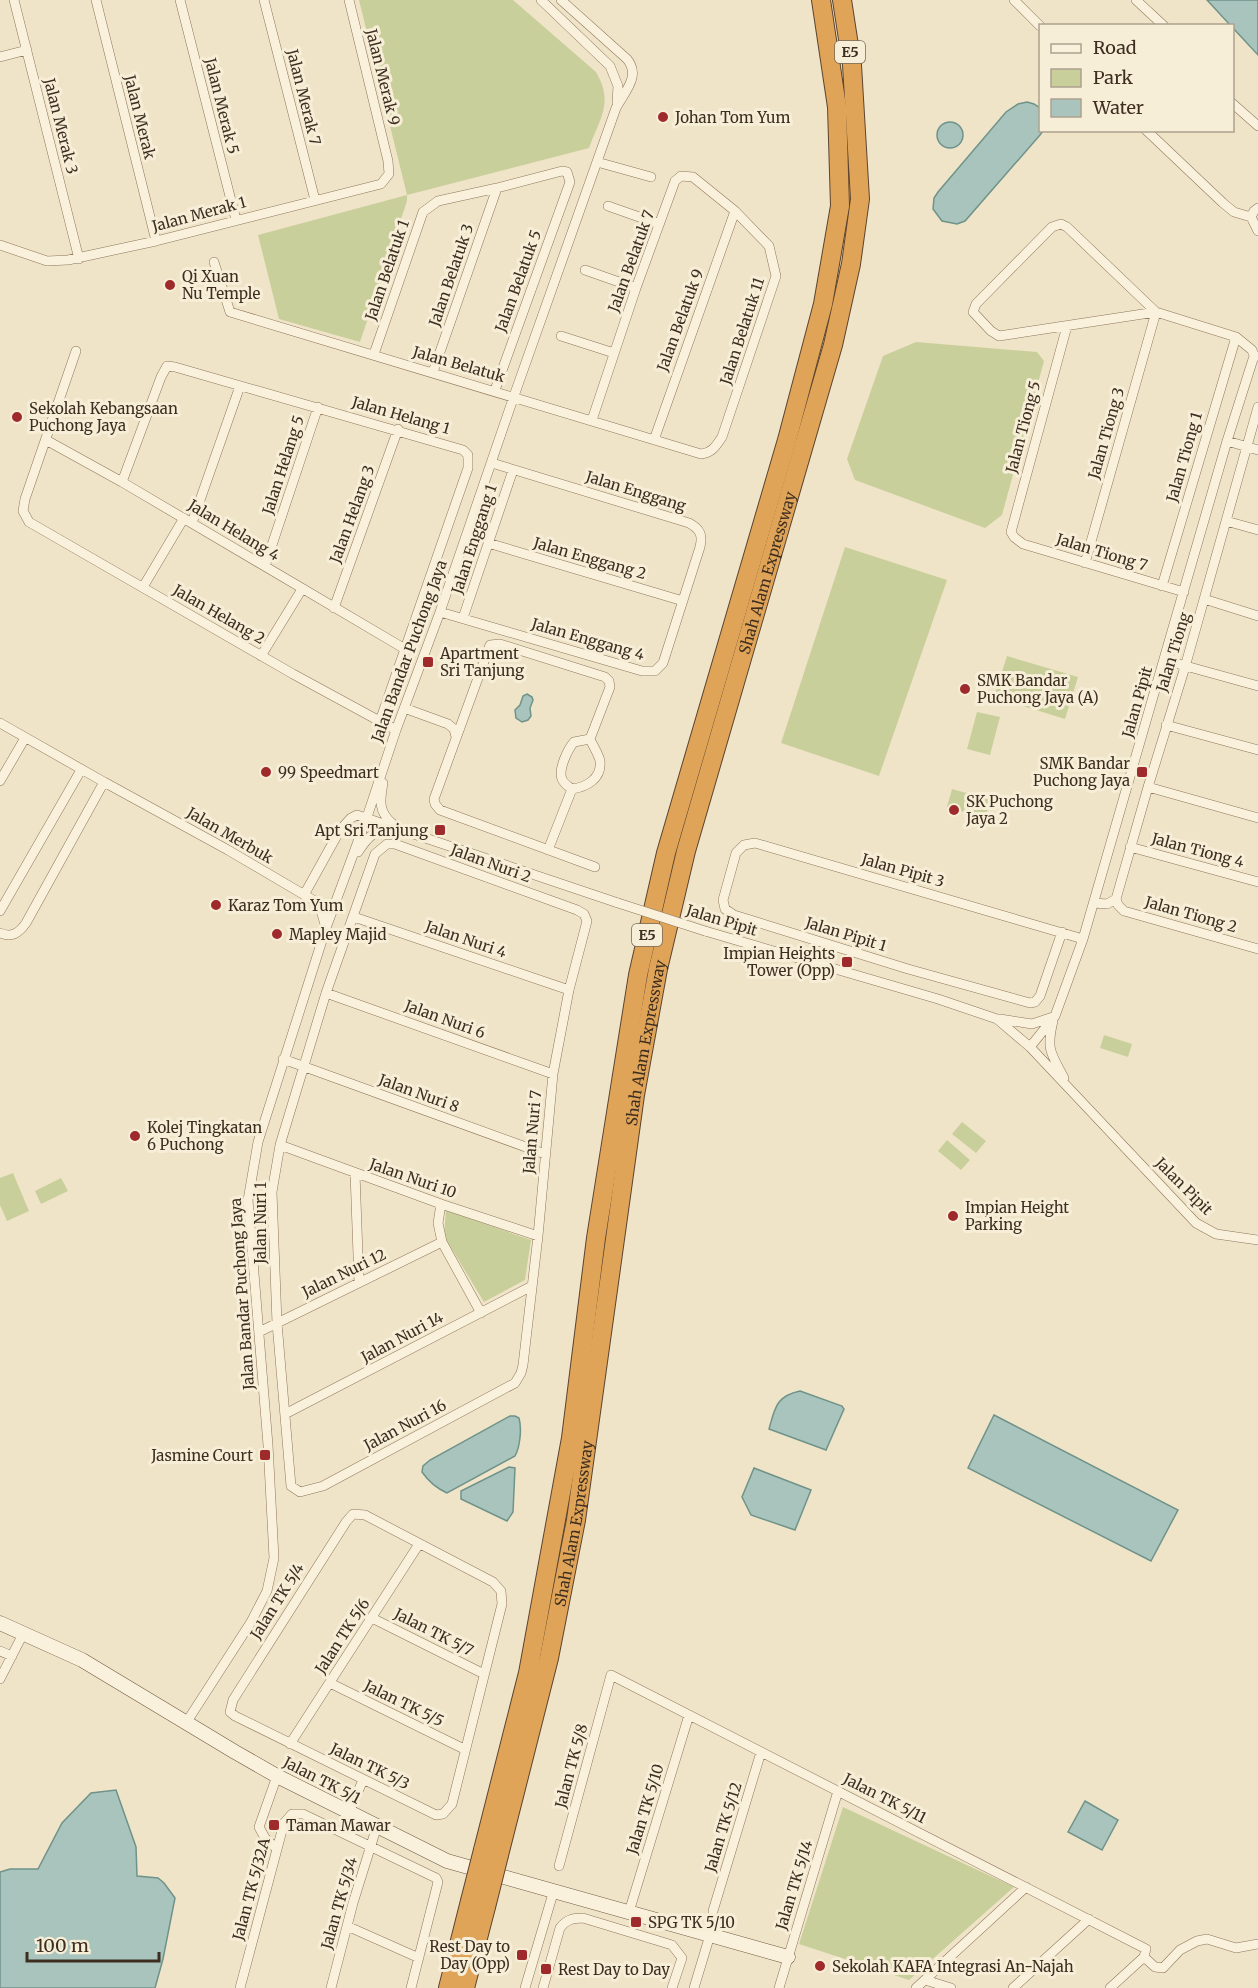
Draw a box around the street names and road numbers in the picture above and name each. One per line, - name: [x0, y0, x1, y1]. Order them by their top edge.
- street label: Jalan Merak 9: [362, 26, 404, 127]
- road number: E5: [835, 41, 865, 63]
- street label: Jalan Merak 7: [283, 46, 325, 147]
- street label: Jalan Merak 5: [201, 55, 243, 156]
- street label: Jalan Merak: [120, 72, 160, 162]
- street label: Jalan Merak 3: [40, 75, 82, 176]
- street label: Jalan Merak 1: [149, 192, 248, 236]
- street label: Jalan Belatuk 7: [603, 207, 658, 315]
- street label: Jalan Belatuk 1: [361, 217, 413, 324]
- street label: Jalan Belatuk 3: [424, 221, 477, 330]
- street label: Jalan Belatuk 5: [490, 227, 545, 336]
- street label: Jalan Belatuk 9: [652, 266, 707, 375]
- street label: Jalan Belatuk 11: [715, 275, 768, 388]
- street label: Jalan Belatuk: [410, 342, 508, 386]
- street label: Jalan Tiong 5: [1001, 379, 1044, 476]
- street label: Jalan Tiong 3: [1084, 385, 1128, 482]
- street label: Jalan Helang 1: [349, 392, 452, 438]
- street label: Jalan Tiong 1: [1162, 410, 1206, 505]
- street label: Jalan Helang 5: [258, 413, 308, 518]
- street label: Jalan Helang 3: [325, 462, 378, 566]
- street label: Jalan Enggang: [583, 466, 688, 515]
- street label: Jalan Enggang 1: [447, 482, 501, 597]
- street label: Shah Alam Expressway: [734, 489, 799, 656]
- street label: Jalan Helang 4: [184, 495, 283, 565]
- street label: Jalan Tiong 7: [1053, 529, 1150, 575]
- street label: Jalan Enggang 2: [531, 533, 649, 583]
- street label: Jalan Bandar Puchong Jaya: [367, 557, 451, 746]
- street label: Jalan Helang 2: [169, 580, 268, 648]
- street label: Jalan Tiong: [1152, 610, 1194, 695]
- street label: Jalan Enggang 4: [528, 614, 647, 664]
- street label: Jalan Pipit: [1117, 664, 1156, 741]
- street label: Jalan Merbuk: [183, 802, 277, 868]
- street label: Jalan Tiong 4: [1149, 828, 1246, 871]
- street label: Jalan Nuri 2: [447, 839, 534, 886]
- street label: Jalan Pipit 3: [858, 849, 947, 891]
- street label: Jalan Tiong 2: [1142, 892, 1239, 936]
- street label: Jalan Pipit: [683, 900, 760, 940]
- street label: Jalan Pipit 1: [802, 912, 889, 955]
- street label: Jalan Nuri 4: [422, 916, 509, 962]
- road number: E5: [632, 924, 662, 946]
- street label: Shah Alam Expressway: [621, 958, 669, 1127]
- street label: Jalan Nuri 6: [401, 995, 488, 1042]
- street label: Jalan Nuri 8: [375, 1069, 462, 1116]
- street label: Jalan Nuri 7: [519, 1089, 545, 1176]
- street label: Jalan Pipit: [1151, 1153, 1217, 1219]
- street label: Jalan Nuri 10: [366, 1154, 459, 1202]
- street label: Jalan Nuri 1: [251, 1182, 270, 1265]
- street label: Jalan Bandar Puchong Jaya: [226, 1197, 258, 1392]
- street label: Jalan Nuri 12: [298, 1245, 389, 1302]
- street label: Jalan Nuri 14: [357, 1307, 446, 1367]
- street label: Jalan Nuri 16: [360, 1395, 449, 1455]
- street label: Shah Alam Expressway: [550, 1439, 596, 1608]
- street label: Jalan TK 5/4: [246, 1559, 308, 1643]
- street label: Jalan TK 5/6: [310, 1595, 373, 1678]
- street label: Jalan TK 5/7: [390, 1603, 477, 1660]
- street label: Jalan TK 5/5: [360, 1675, 447, 1730]
- street label: Jalan TK 5/8: [550, 1722, 591, 1811]
- street label: Jalan TK 5/3: [326, 1738, 413, 1793]
- street label: Jalan TK 5/1: [279, 1752, 364, 1808]
- street label: Jalan TK 5/10: [622, 1762, 668, 1857]
- street label: Jalan TK 5/11: [839, 1769, 930, 1827]
- street label: Jalan TK 5/12: [700, 1780, 746, 1875]
- street label: Jalan TK 5/32A: [228, 1835, 274, 1943]
- street label: Jalan TK 5/14: [771, 1838, 817, 1933]
- street label: Jalan TK 5/34: [316, 1855, 361, 1952]

